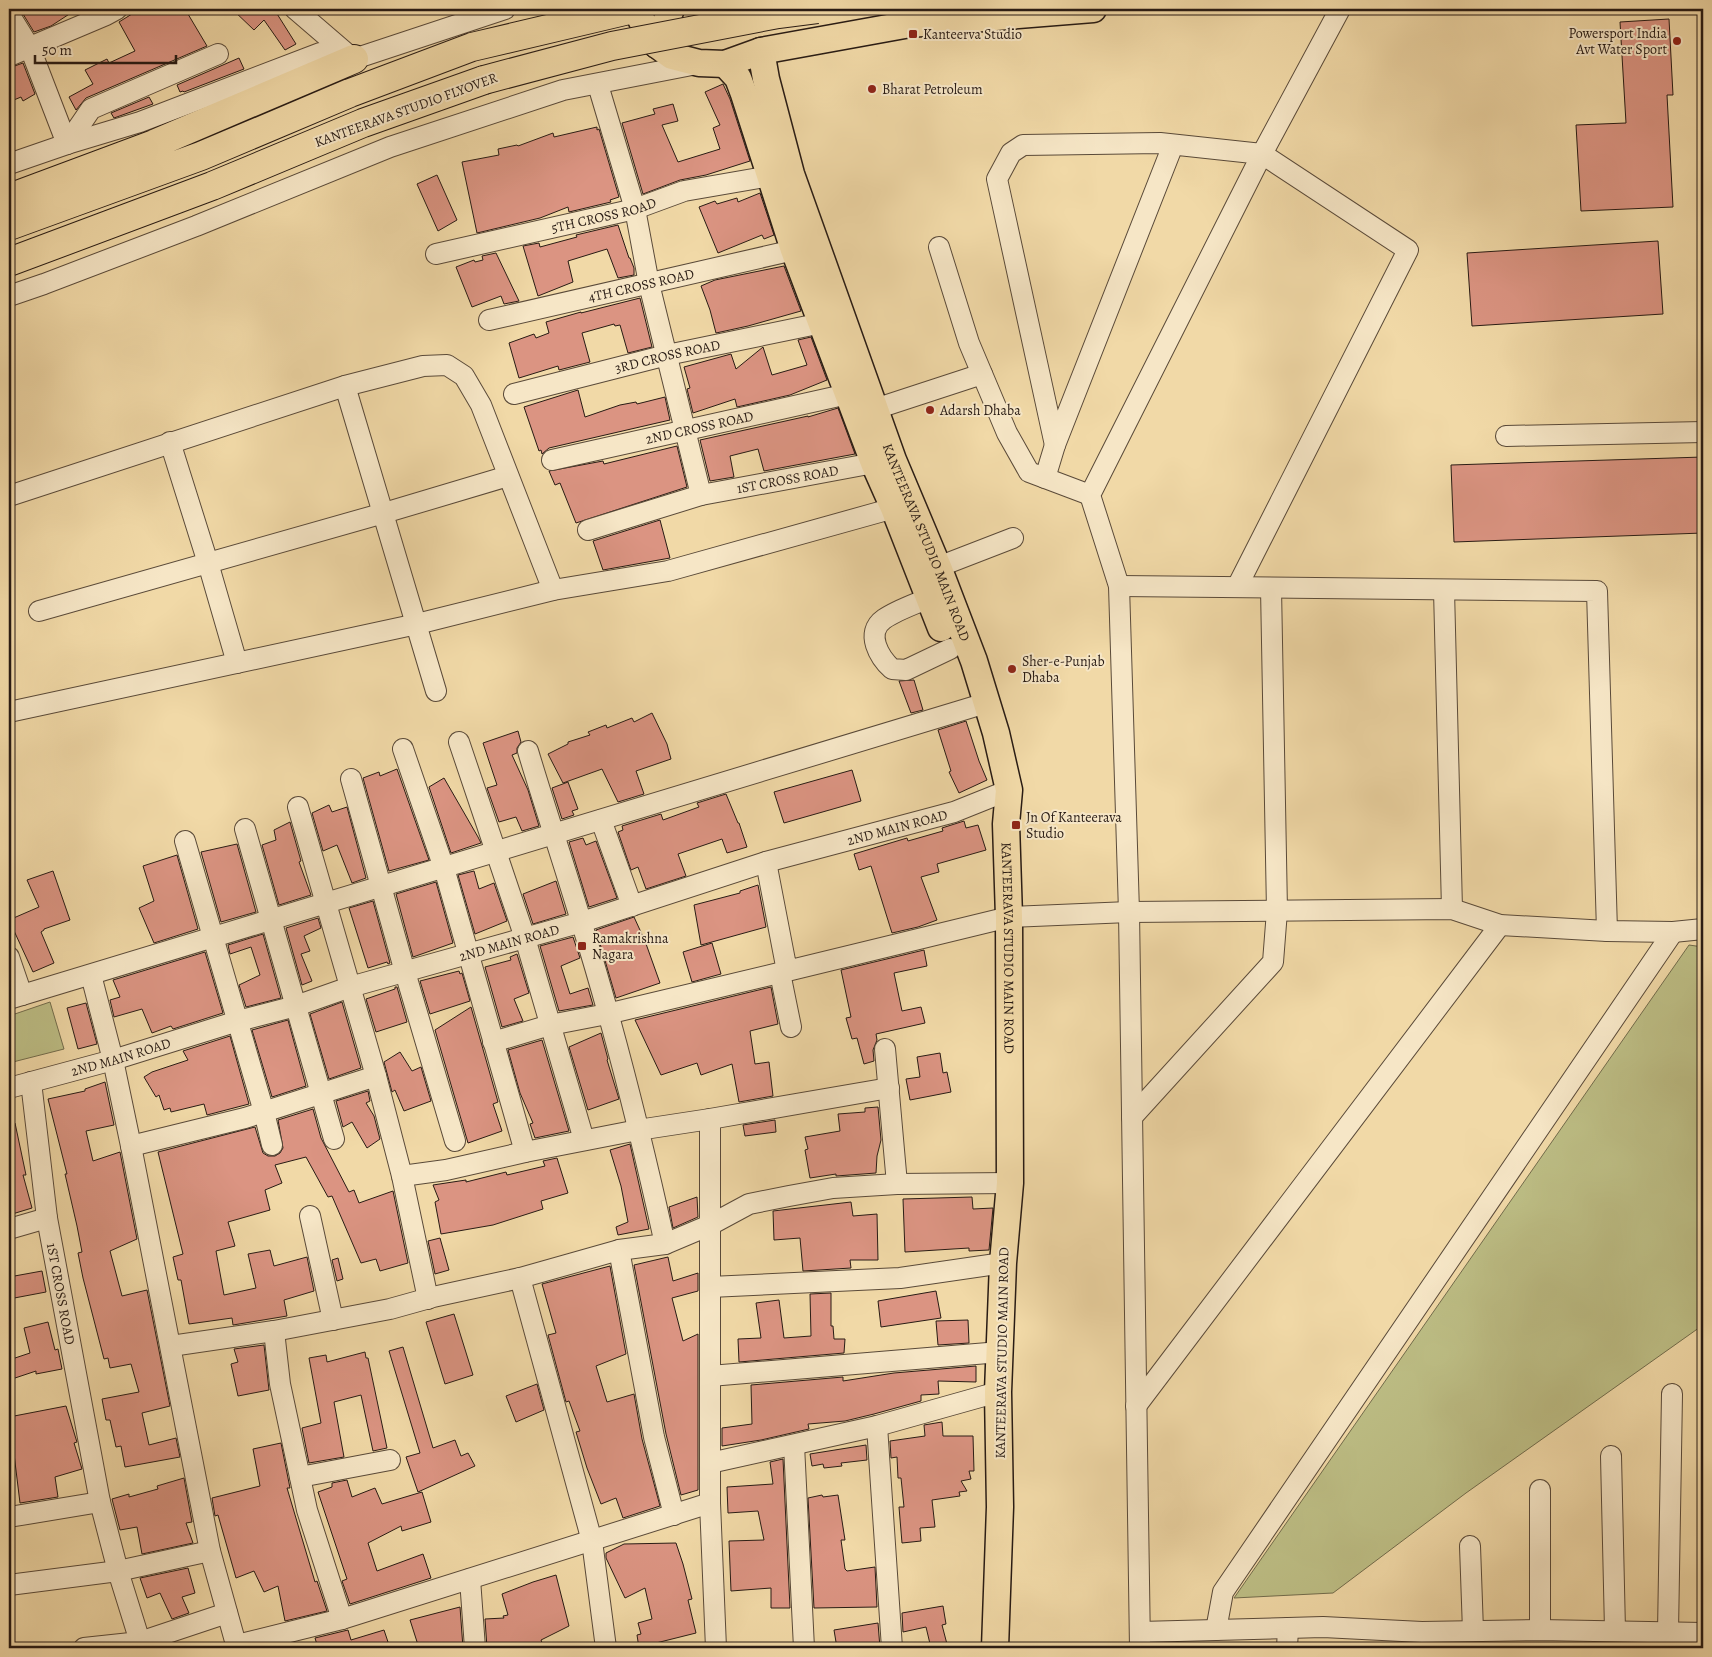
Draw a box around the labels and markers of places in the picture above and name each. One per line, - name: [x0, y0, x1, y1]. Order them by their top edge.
- place label: Powersport India Avt Water Sport: [1569, 24, 1667, 59]
- place label: Kanteerva Studio: [923, 25, 1022, 44]
- marker: Kanteerva Studio: [907, 28, 919, 40]
- marker: Powersport India Avt Water Sport: [1671, 35, 1683, 47]
- place label: Bharat Petroleum: [882, 80, 983, 99]
- marker: Bharat Petroleum: [866, 83, 878, 95]
- place label: Adarsh Dhaba: [939, 401, 1021, 420]
- marker: Adarsh Dhaba: [924, 404, 936, 416]
- place label: Sher-e-Punjab Dhaba: [1022, 652, 1105, 687]
- marker: Sher-e-Punjab Dhaba: [1006, 663, 1018, 675]
- place label: Jn Of Kanteerava Studio: [1026, 808, 1122, 843]
- marker: Jn Of Kanteerava Studio: [1010, 819, 1022, 831]
- place label: Ramakrishna Nagara: [592, 929, 669, 964]
- marker: Ramakrishna Nagara: [576, 940, 588, 952]

